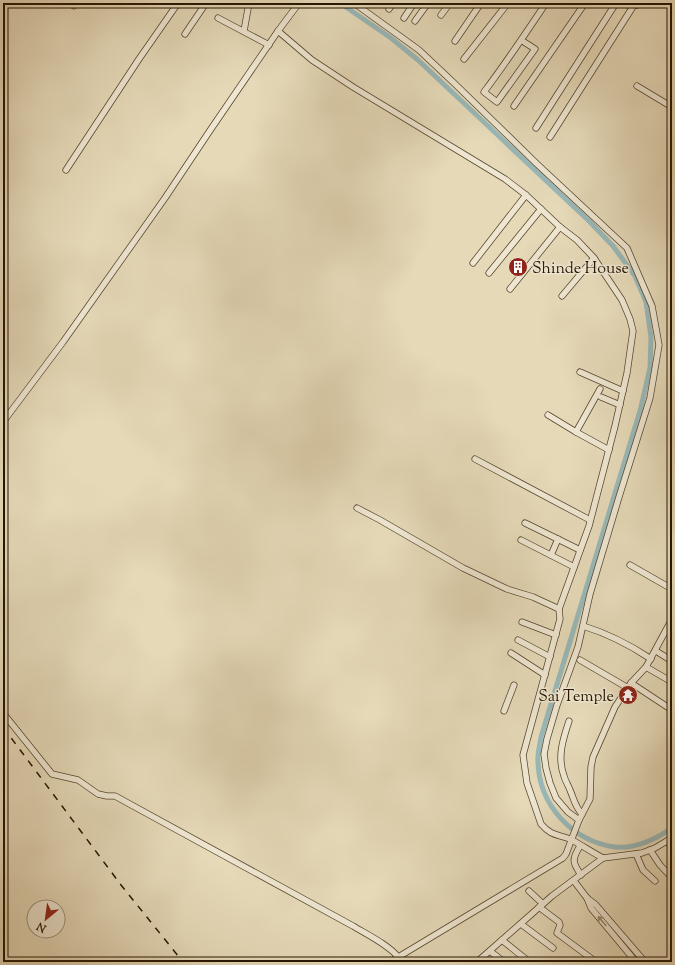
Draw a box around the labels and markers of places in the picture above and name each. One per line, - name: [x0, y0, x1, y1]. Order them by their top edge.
- building icon: Shinde House: [507, 256, 529, 278]
- place label: Shinde House: [532, 258, 629, 281]
- temple icon: Sai Temple: [617, 684, 639, 706]
- place label: Sai Temple: [538, 686, 614, 709]

